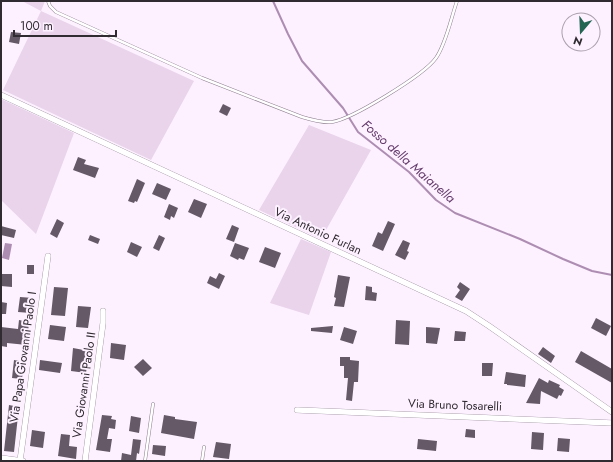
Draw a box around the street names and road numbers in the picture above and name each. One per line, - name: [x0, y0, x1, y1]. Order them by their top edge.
- street label: Via Antonio Furlan: [271, 203, 365, 259]
- street label: Via Papa Giovanni Paolo I: [5, 290, 41, 424]
- street label: Via Giovanni Paolo II: [68, 331, 100, 439]
- street label: Via Bruno Tosarelli: [408, 394, 502, 416]

